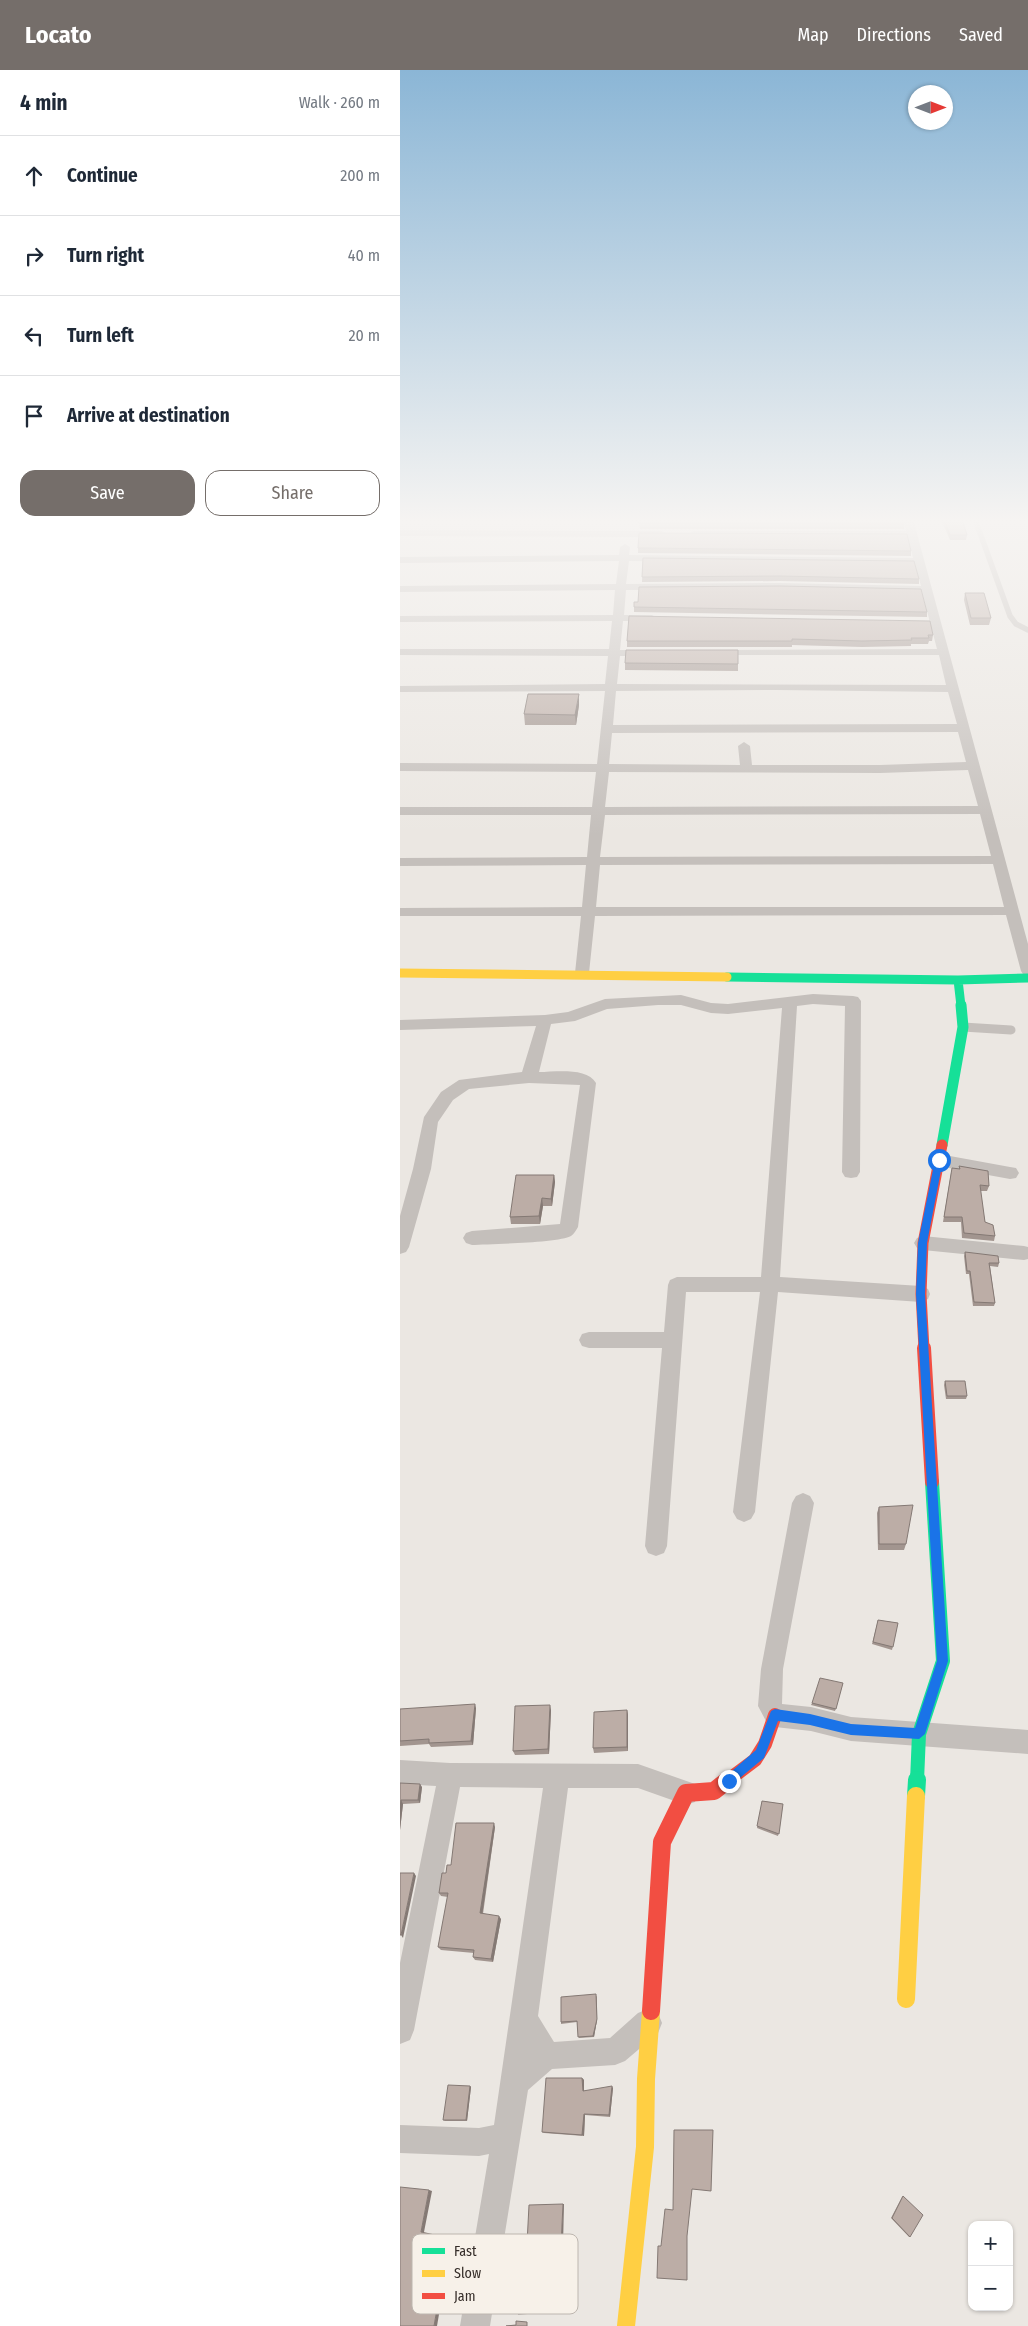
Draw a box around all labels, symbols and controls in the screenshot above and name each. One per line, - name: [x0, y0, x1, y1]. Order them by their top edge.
- text: Locato: [25, 21, 91, 49]
- text: Map: [797, 24, 829, 46]
- text: Directions: [857, 24, 931, 46]
- text: Saved: [959, 24, 1003, 46]
- north arrow: [908, 85, 953, 130]
- text: 4 min: [20, 90, 68, 116]
- text: Walk · 260 m: [299, 93, 380, 112]
- icon: ahead: [20, 162, 48, 190]
- text: Continue: [67, 164, 138, 187]
- text: 200 m: [340, 166, 380, 185]
- icon: right: [20, 242, 48, 270]
- text: Turn right: [67, 244, 144, 267]
- text: 40 m: [348, 246, 380, 265]
- icon: left: [20, 322, 48, 350]
- text: Turn left: [67, 324, 134, 347]
- text: 20 m: [349, 326, 380, 345]
- icon: arrive: [20, 402, 48, 430]
- text: Arrive at destination: [67, 404, 230, 427]
- button: Save: [20, 470, 195, 516]
- button: Share: [205, 470, 380, 516]
- route start: [928, 1149, 951, 1172]
- route end: [718, 1770, 741, 1793]
- map controls: [968, 2221, 1013, 2311]
- button: +: [968, 2221, 1013, 2266]
- legend: [412, 2234, 578, 2314]
- text: Fast: [454, 2243, 477, 2260]
- text: Slow: [454, 2265, 481, 2282]
- button: −: [968, 2266, 1013, 2311]
- text: Jam: [454, 2288, 475, 2305]

